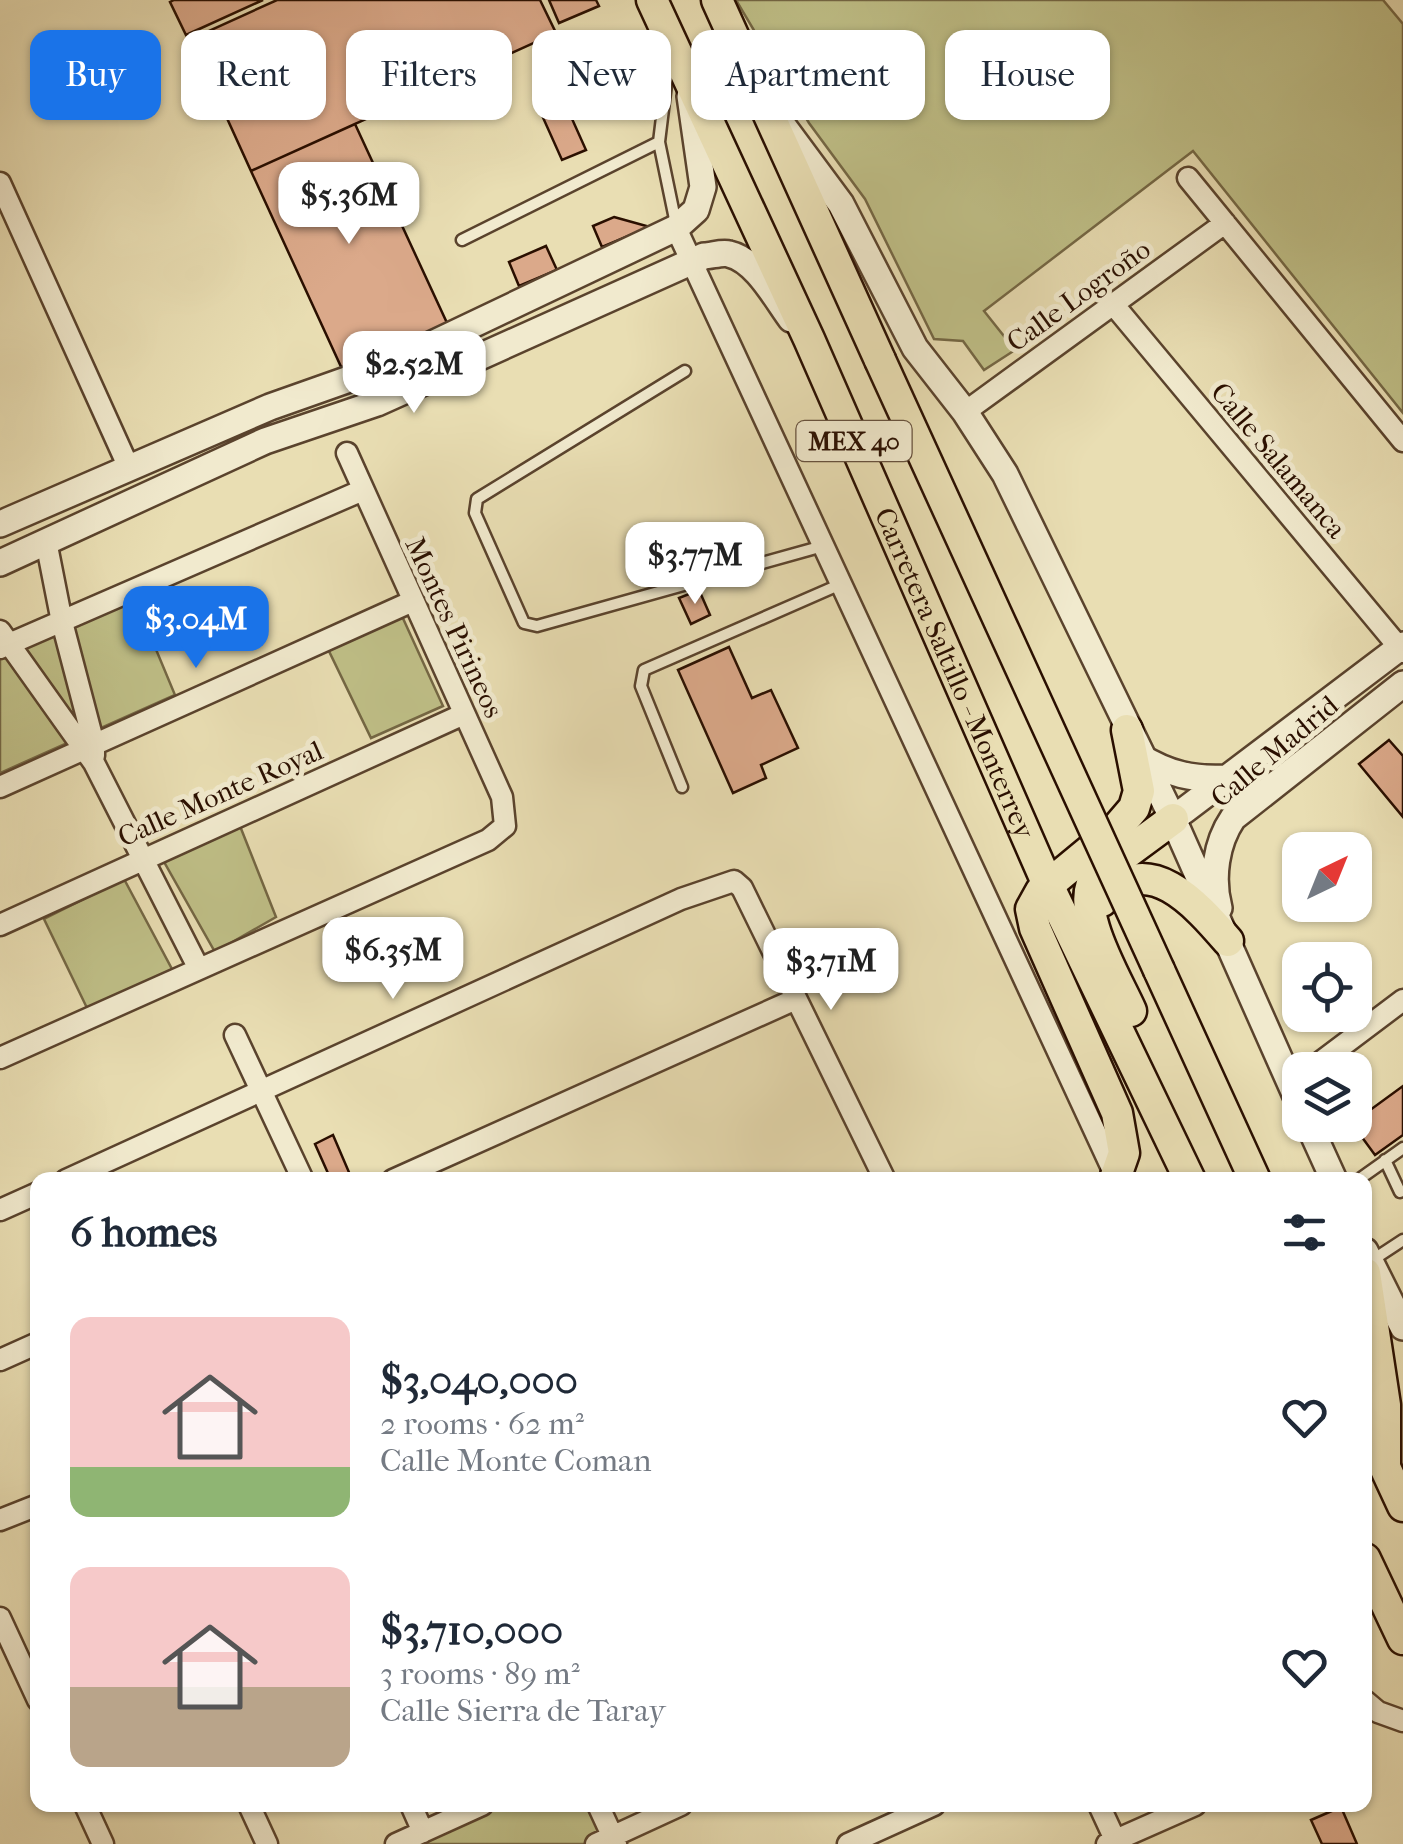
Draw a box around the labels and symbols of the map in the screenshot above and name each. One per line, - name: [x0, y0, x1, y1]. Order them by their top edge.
- pin: $5.36M: [268, 162, 430, 247]
- street label: Calle Logroño: [1000, 232, 1156, 359]
- pin: $2.52M: [333, 331, 495, 416]
- street label: Calle Salamanca: [1204, 376, 1354, 546]
- road number: MEX 40: [796, 421, 912, 461]
- street label: Carretera Saltillo - Monterrey: [868, 503, 1042, 844]
- pin: $3.77M: [614, 522, 776, 607]
- street label: Montes Pirineos: [398, 532, 511, 723]
- pin: $3.04M: [115, 586, 277, 671]
- street label: Calle Madrid: [1204, 688, 1345, 814]
- street label: Calle Monte Royal: [113, 733, 328, 853]
- north arrow: [1282, 832, 1372, 922]
- pin: $6.35M: [312, 917, 474, 1002]
- pin: $3.71M: [750, 928, 912, 1013]

